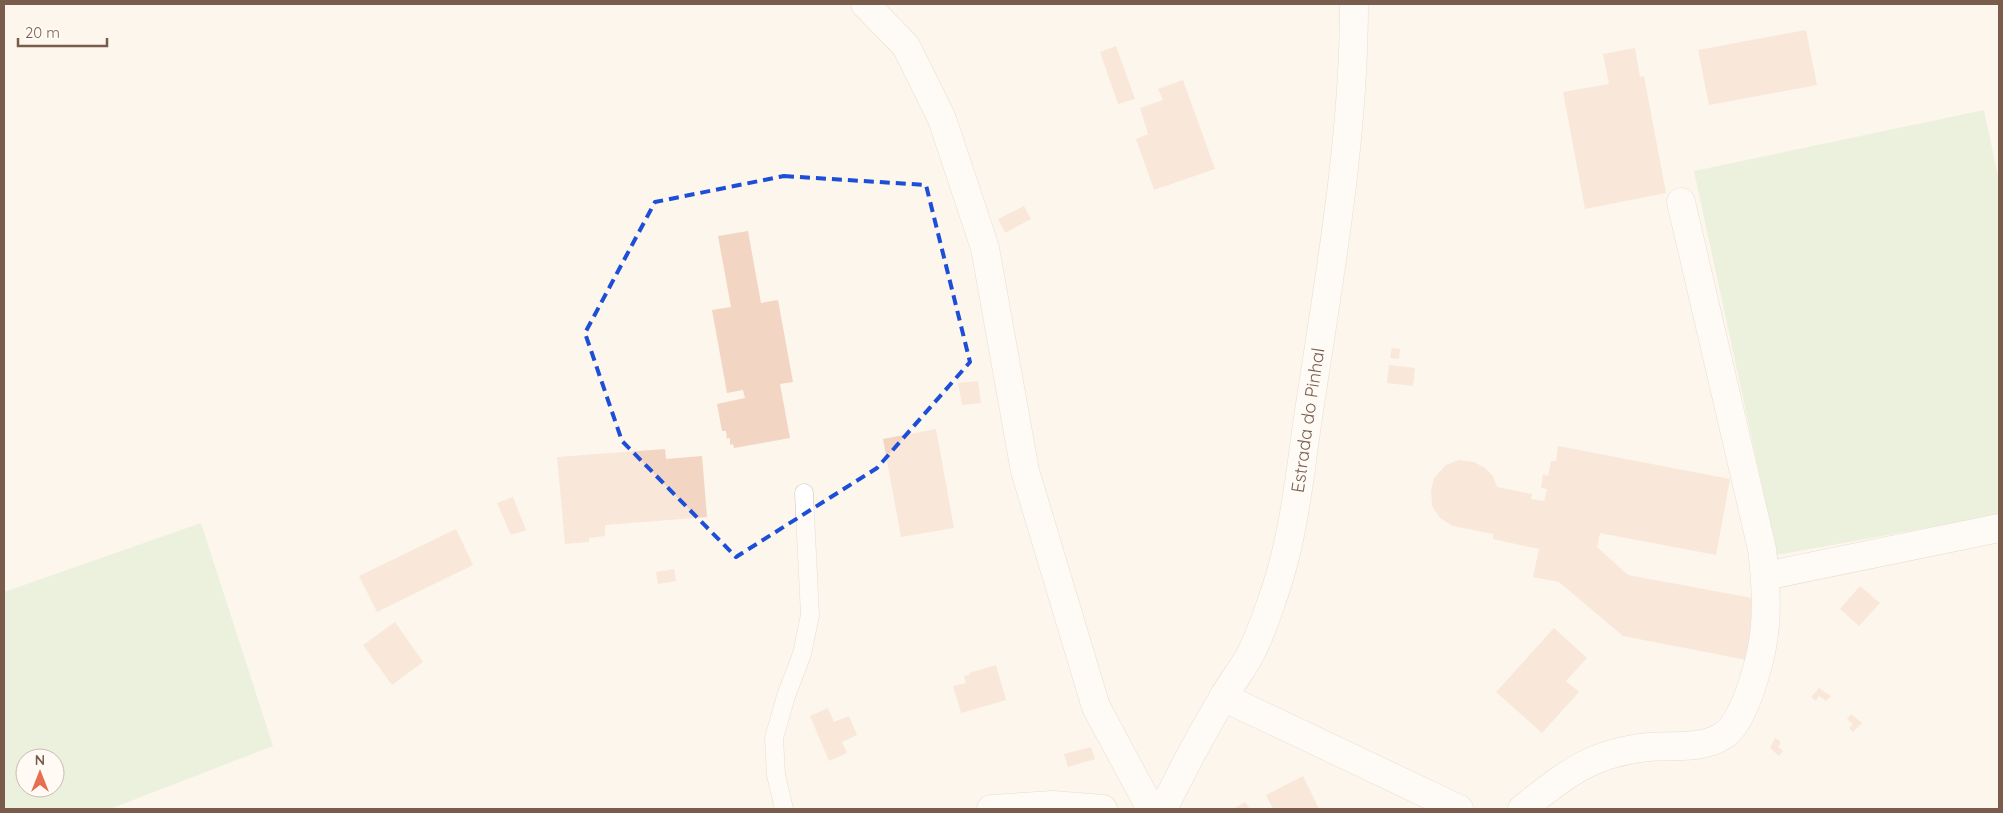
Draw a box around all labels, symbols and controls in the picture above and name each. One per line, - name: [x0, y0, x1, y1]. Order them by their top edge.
- scale bar: [18, 15, 106, 47]
- text: 20 m: [25, 23, 60, 42]
- street label: Estrada do Pinhal: [1286, 346, 1330, 494]
- north arrow: [15, 748, 65, 798]
- text: N: [35, 751, 45, 769]

